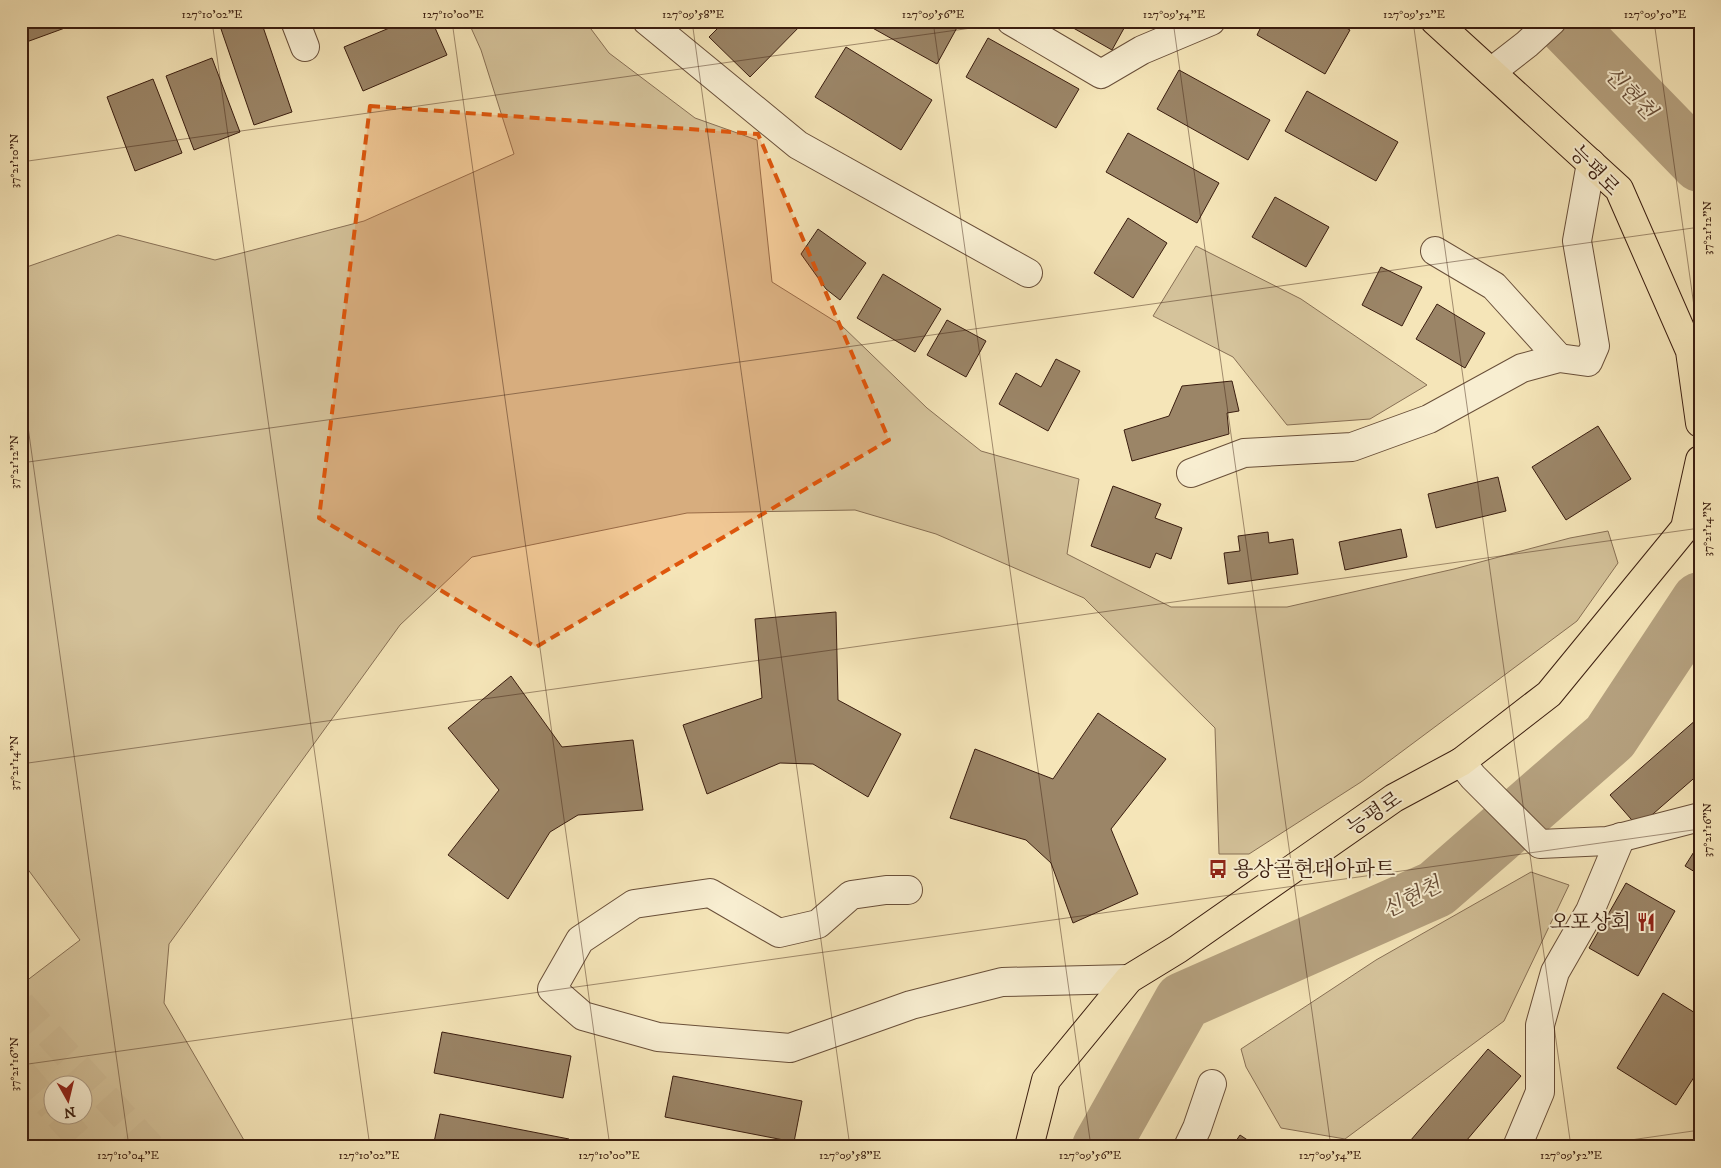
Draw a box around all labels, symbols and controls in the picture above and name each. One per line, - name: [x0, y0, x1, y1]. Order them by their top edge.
- text: 127°10'02"E: [182, 7, 243, 22]
- text: 127°10'00"E: [422, 7, 484, 22]
- text: 127°09'58"E: [662, 7, 725, 22]
- text: 127°09'56"E: [902, 7, 965, 22]
- text: 127°09'54"E: [1143, 7, 1206, 22]
- text: 127°09'52"E: [1383, 7, 1446, 22]
- text: 127°09'50"E: [1624, 7, 1687, 22]
- water label: 신현천: [1598, 61, 1663, 127]
- text: 37°21'10"N: [7, 134, 22, 188]
- street label: 능평로: [1564, 140, 1625, 202]
- text: 37°21'12"N: [1700, 201, 1715, 255]
- text: 37°21'12"N: [7, 435, 22, 489]
- text: 37°21'14"N: [1700, 501, 1715, 557]
- text: 37°21'14"N: [7, 735, 22, 791]
- street label: 능평로: [1342, 786, 1407, 842]
- text: 37°21'16"N: [1700, 803, 1715, 857]
- place label: 용상골현대아파트: [1233, 857, 1395, 883]
- bus stop icon: 용상골현대아파트: [1207, 858, 1229, 880]
- water label: 신현천: [1377, 871, 1448, 925]
- place label: 오포상회: [1550, 910, 1631, 936]
- restaurant icon: 오포상회: [1635, 911, 1657, 933]
- text: 37°21'16"N: [7, 1037, 22, 1091]
- north arrow: [42, 1076, 92, 1126]
- text: N: [62, 1102, 77, 1122]
- text: 127°10'04"E: [97, 1148, 159, 1163]
- text: 127°10'02"E: [339, 1148, 400, 1163]
- text: 127°10'00"E: [578, 1148, 640, 1163]
- text: 127°09'58"E: [819, 1148, 882, 1163]
- text: 127°09'56"E: [1059, 1148, 1122, 1163]
- text: 127°09'54"E: [1299, 1148, 1362, 1163]
- text: 127°09'52"E: [1540, 1148, 1603, 1163]

